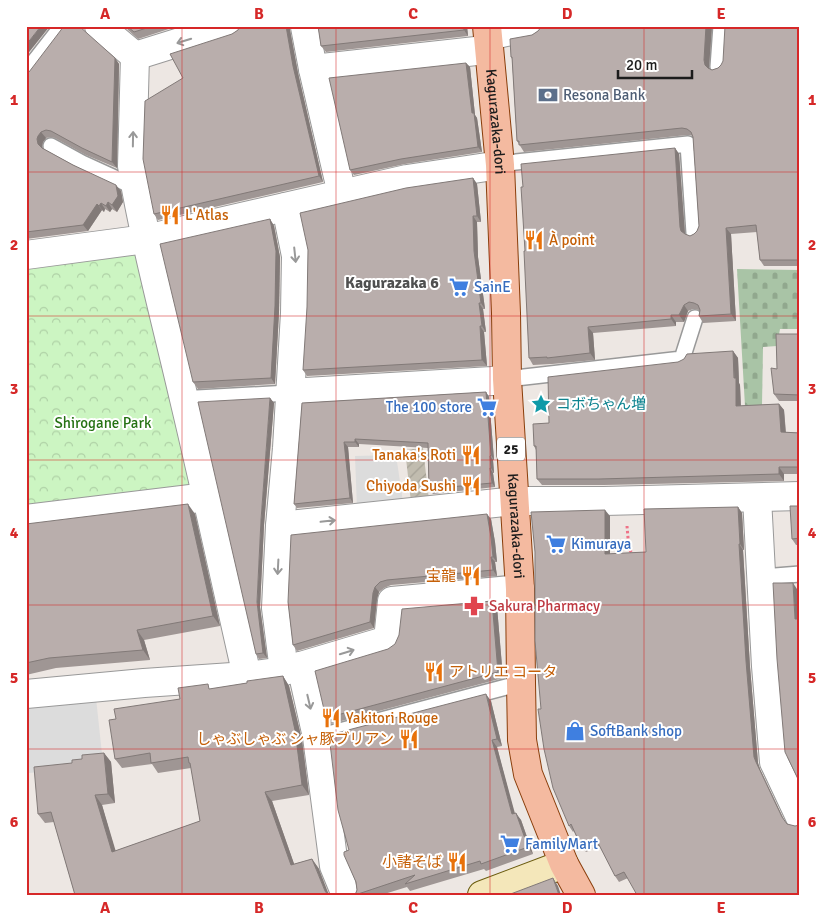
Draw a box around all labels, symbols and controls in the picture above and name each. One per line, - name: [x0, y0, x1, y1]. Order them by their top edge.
- text: A: [100, 4, 111, 24]
- text: B: [254, 4, 264, 24]
- text: C: [408, 4, 418, 24]
- text: D: [562, 4, 573, 24]
- text: E: [716, 4, 726, 24]
- one-way arrow: [176, 36, 192, 46]
- scale bar: [618, 48, 692, 80]
- text: 20 m: [626, 56, 657, 74]
- street label: Kagurazaka-dori: [482, 68, 509, 175]
- bank icon: Resona Bank: [537, 84, 559, 106]
- place label: Resona Bank: [563, 86, 646, 104]
- text: 1: [10, 90, 19, 110]
- text: 1: [808, 90, 817, 110]
- one-way arrow: [128, 132, 137, 148]
- restaurant icon: L'Atlas: [159, 204, 181, 226]
- place label: L'Atlas: [185, 206, 229, 224]
- restaurant icon: À point: [523, 229, 545, 251]
- place label: À point: [549, 230, 595, 249]
- text: 2: [10, 235, 18, 255]
- text: 2: [808, 235, 816, 255]
- one-way arrow: [290, 246, 299, 262]
- district label: Kagurazaka 6: [345, 273, 439, 293]
- supermarket icon: SainE: [448, 276, 470, 298]
- place label: SainE: [474, 278, 511, 296]
- text: 3: [10, 379, 18, 399]
- text: 3: [808, 379, 816, 399]
- place icon: コボちゃん増: [530, 393, 552, 415]
- place label: コボちゃん増: [556, 395, 646, 413]
- supermarket icon: The 100 store: [476, 396, 498, 418]
- place label: The 100 store: [386, 398, 472, 416]
- park label: Shirogane Park: [55, 414, 152, 432]
- road number: 25: [497, 438, 525, 460]
- restaurant icon: Tanaka's Roti: [460, 444, 482, 466]
- place label: Tanaka's Roti: [372, 446, 456, 464]
- street label: Kagurazaka-dori: [504, 473, 528, 579]
- restaurant icon: Chiyoda Sushi: [460, 475, 482, 497]
- place label: Chiyoda Sushi: [366, 477, 456, 495]
- one-way arrow: [320, 516, 336, 526]
- text: 4: [10, 523, 19, 543]
- text: 4: [808, 523, 817, 543]
- supermarket icon: Kimuraya: [545, 533, 567, 555]
- place label: Kimuraya: [571, 535, 631, 553]
- one-way arrow: [273, 558, 282, 574]
- restaurant icon: 宝龍: [460, 565, 482, 587]
- place label: 宝龍: [426, 567, 456, 585]
- pharmacy icon: Sakura Pharmacy: [463, 595, 485, 617]
- place label: Sakura Pharmacy: [489, 597, 600, 615]
- one-way arrow: [339, 647, 355, 657]
- restaurant icon: アトリエ コータ: [423, 661, 445, 683]
- place label: アトリエ コータ: [449, 663, 557, 681]
- text: 5: [10, 668, 18, 688]
- text: 5: [808, 668, 816, 688]
- one-way arrow: [305, 693, 314, 709]
- restaurant icon: Yakitori Rouge: [320, 707, 342, 729]
- place label: Yakitori Rouge: [346, 709, 438, 727]
- shop icon: SoftBank shop: [564, 720, 586, 742]
- place label: SoftBank shop: [590, 722, 682, 740]
- restaurant icon: しゃぶしゃぶ シャ豚ブリアン: [398, 728, 420, 750]
- place label: しゃぶしゃぶ シャ豚ブリアン: [196, 730, 394, 748]
- text: 6: [10, 812, 19, 832]
- text: 6: [808, 812, 817, 832]
- supermarket icon: FamilyMart: [499, 833, 521, 855]
- place label: FamilyMart: [525, 835, 598, 853]
- restaurant icon: 小諸そば: [446, 851, 468, 873]
- place label: 小諸そば: [382, 853, 442, 871]
- text: A: [100, 898, 111, 918]
- text: B: [254, 898, 264, 918]
- text: C: [408, 898, 418, 918]
- text: D: [562, 898, 573, 918]
- text: E: [716, 898, 726, 918]

